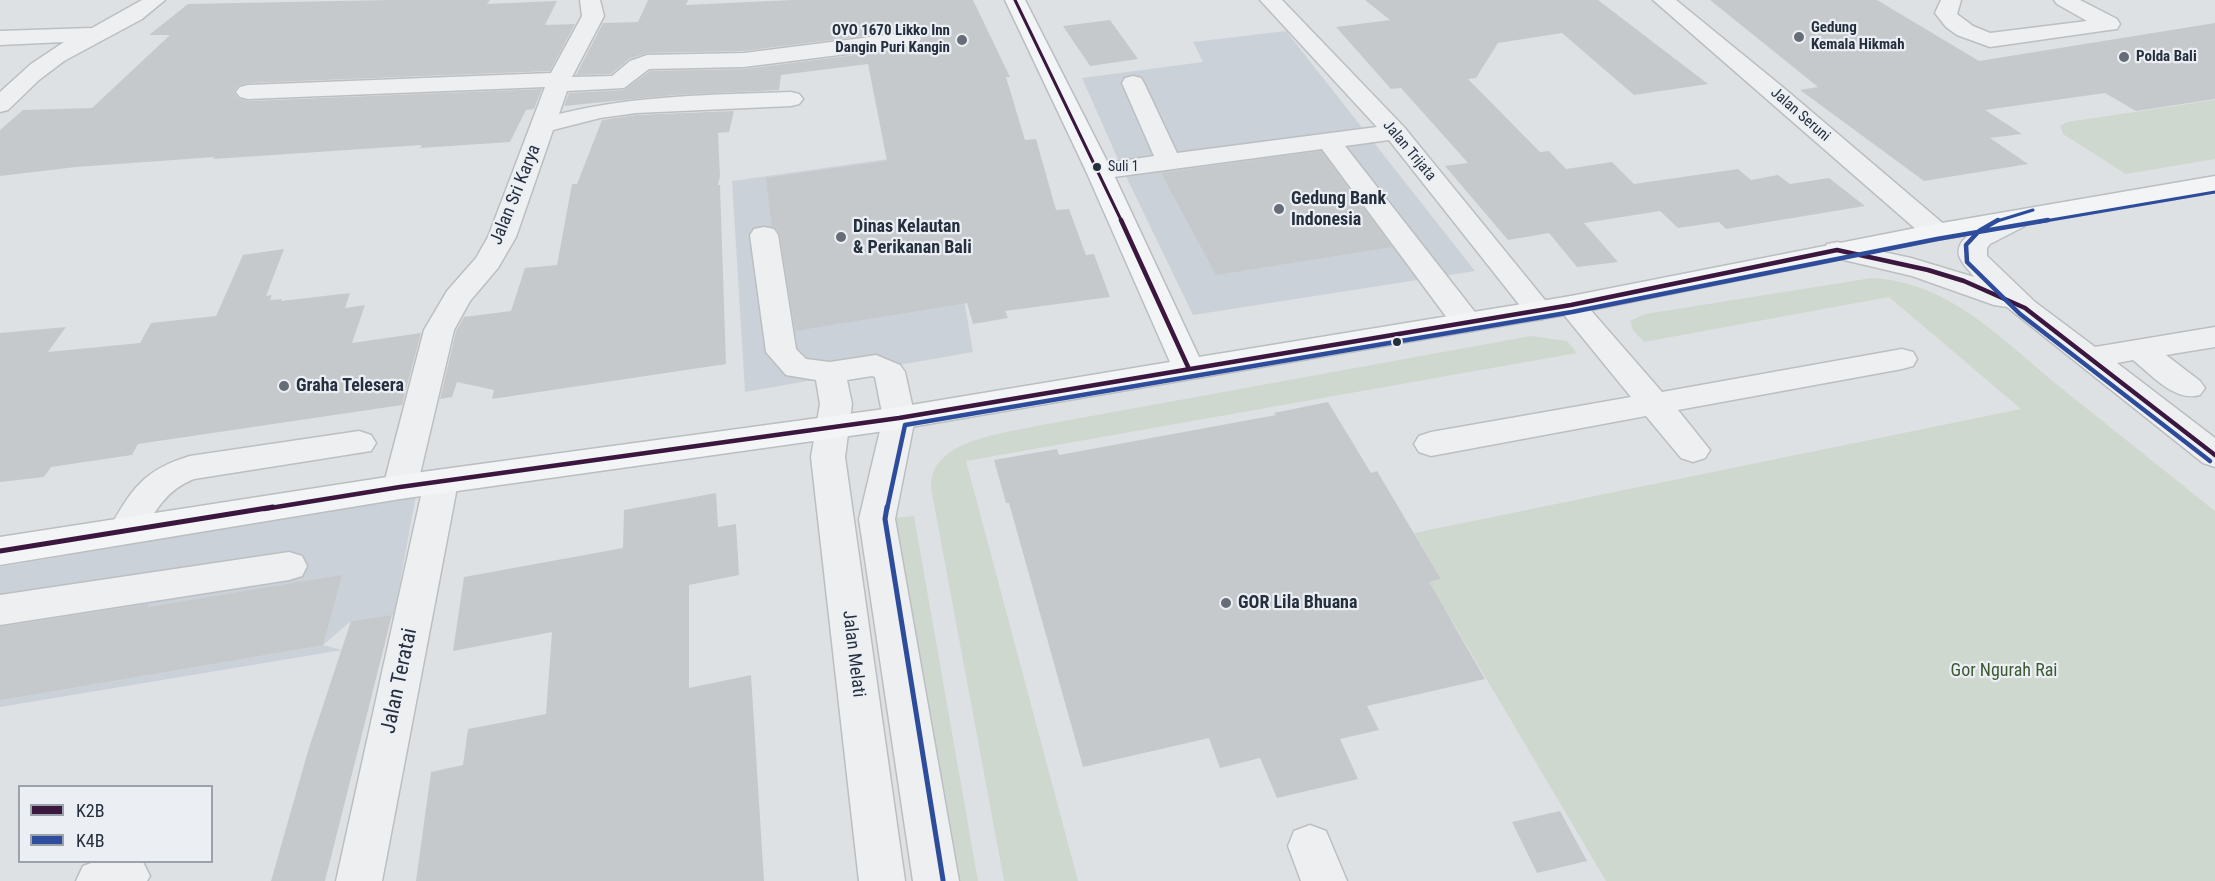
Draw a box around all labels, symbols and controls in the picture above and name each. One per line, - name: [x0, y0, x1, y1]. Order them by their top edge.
- place label: Gedung Kemala Hikmah: [1811, 19, 1905, 54]
- place label: OYO 1670 Likko Inn Dangin Puri Kangin: [832, 22, 950, 57]
- marker: Gedung Kemala Hikmah: [1792, 30, 1806, 44]
- marker: OYO 1670 Likko Inn Dangin Puri Kangin: [955, 33, 969, 47]
- place label: Polda Bali: [2136, 48, 2197, 66]
- marker: Polda Bali: [2117, 50, 2131, 64]
- street label: Jalan Seruni: [1767, 84, 1833, 146]
- street label: Jalan Trijata: [1379, 117, 1439, 185]
- street label: Jalan Sri Karya: [486, 142, 546, 248]
- place label: Suli 1: [1108, 159, 1139, 175]
- marker: Suli 1: [1091, 161, 1103, 173]
- place label: Gedung Bank Indonesia: [1291, 188, 1386, 230]
- marker: Gedung Bank Indonesia: [1272, 202, 1286, 216]
- place label: Dinas Kelautan & Perikanan Bali: [853, 216, 972, 258]
- marker: Dinas Kelautan & Perikanan Bali: [834, 230, 848, 244]
- unlabelled marker: [1391, 336, 1403, 348]
- place label: Graha Telesera: [296, 375, 404, 397]
- marker: Graha Telesera: [277, 379, 291, 393]
- place label: GOR Lila Bhuana: [1238, 592, 1357, 614]
- marker: GOR Lila Bhuana: [1219, 596, 1233, 610]
- street label: Jalan Melati: [837, 609, 869, 699]
- street label: Jalan Teratai: [377, 626, 423, 736]
- park label: Gor Ngurah Rai: [1951, 660, 2057, 682]
- legend: [18, 785, 213, 863]
- text: K2B: [76, 800, 105, 821]
- text: K4B: [76, 830, 105, 851]

